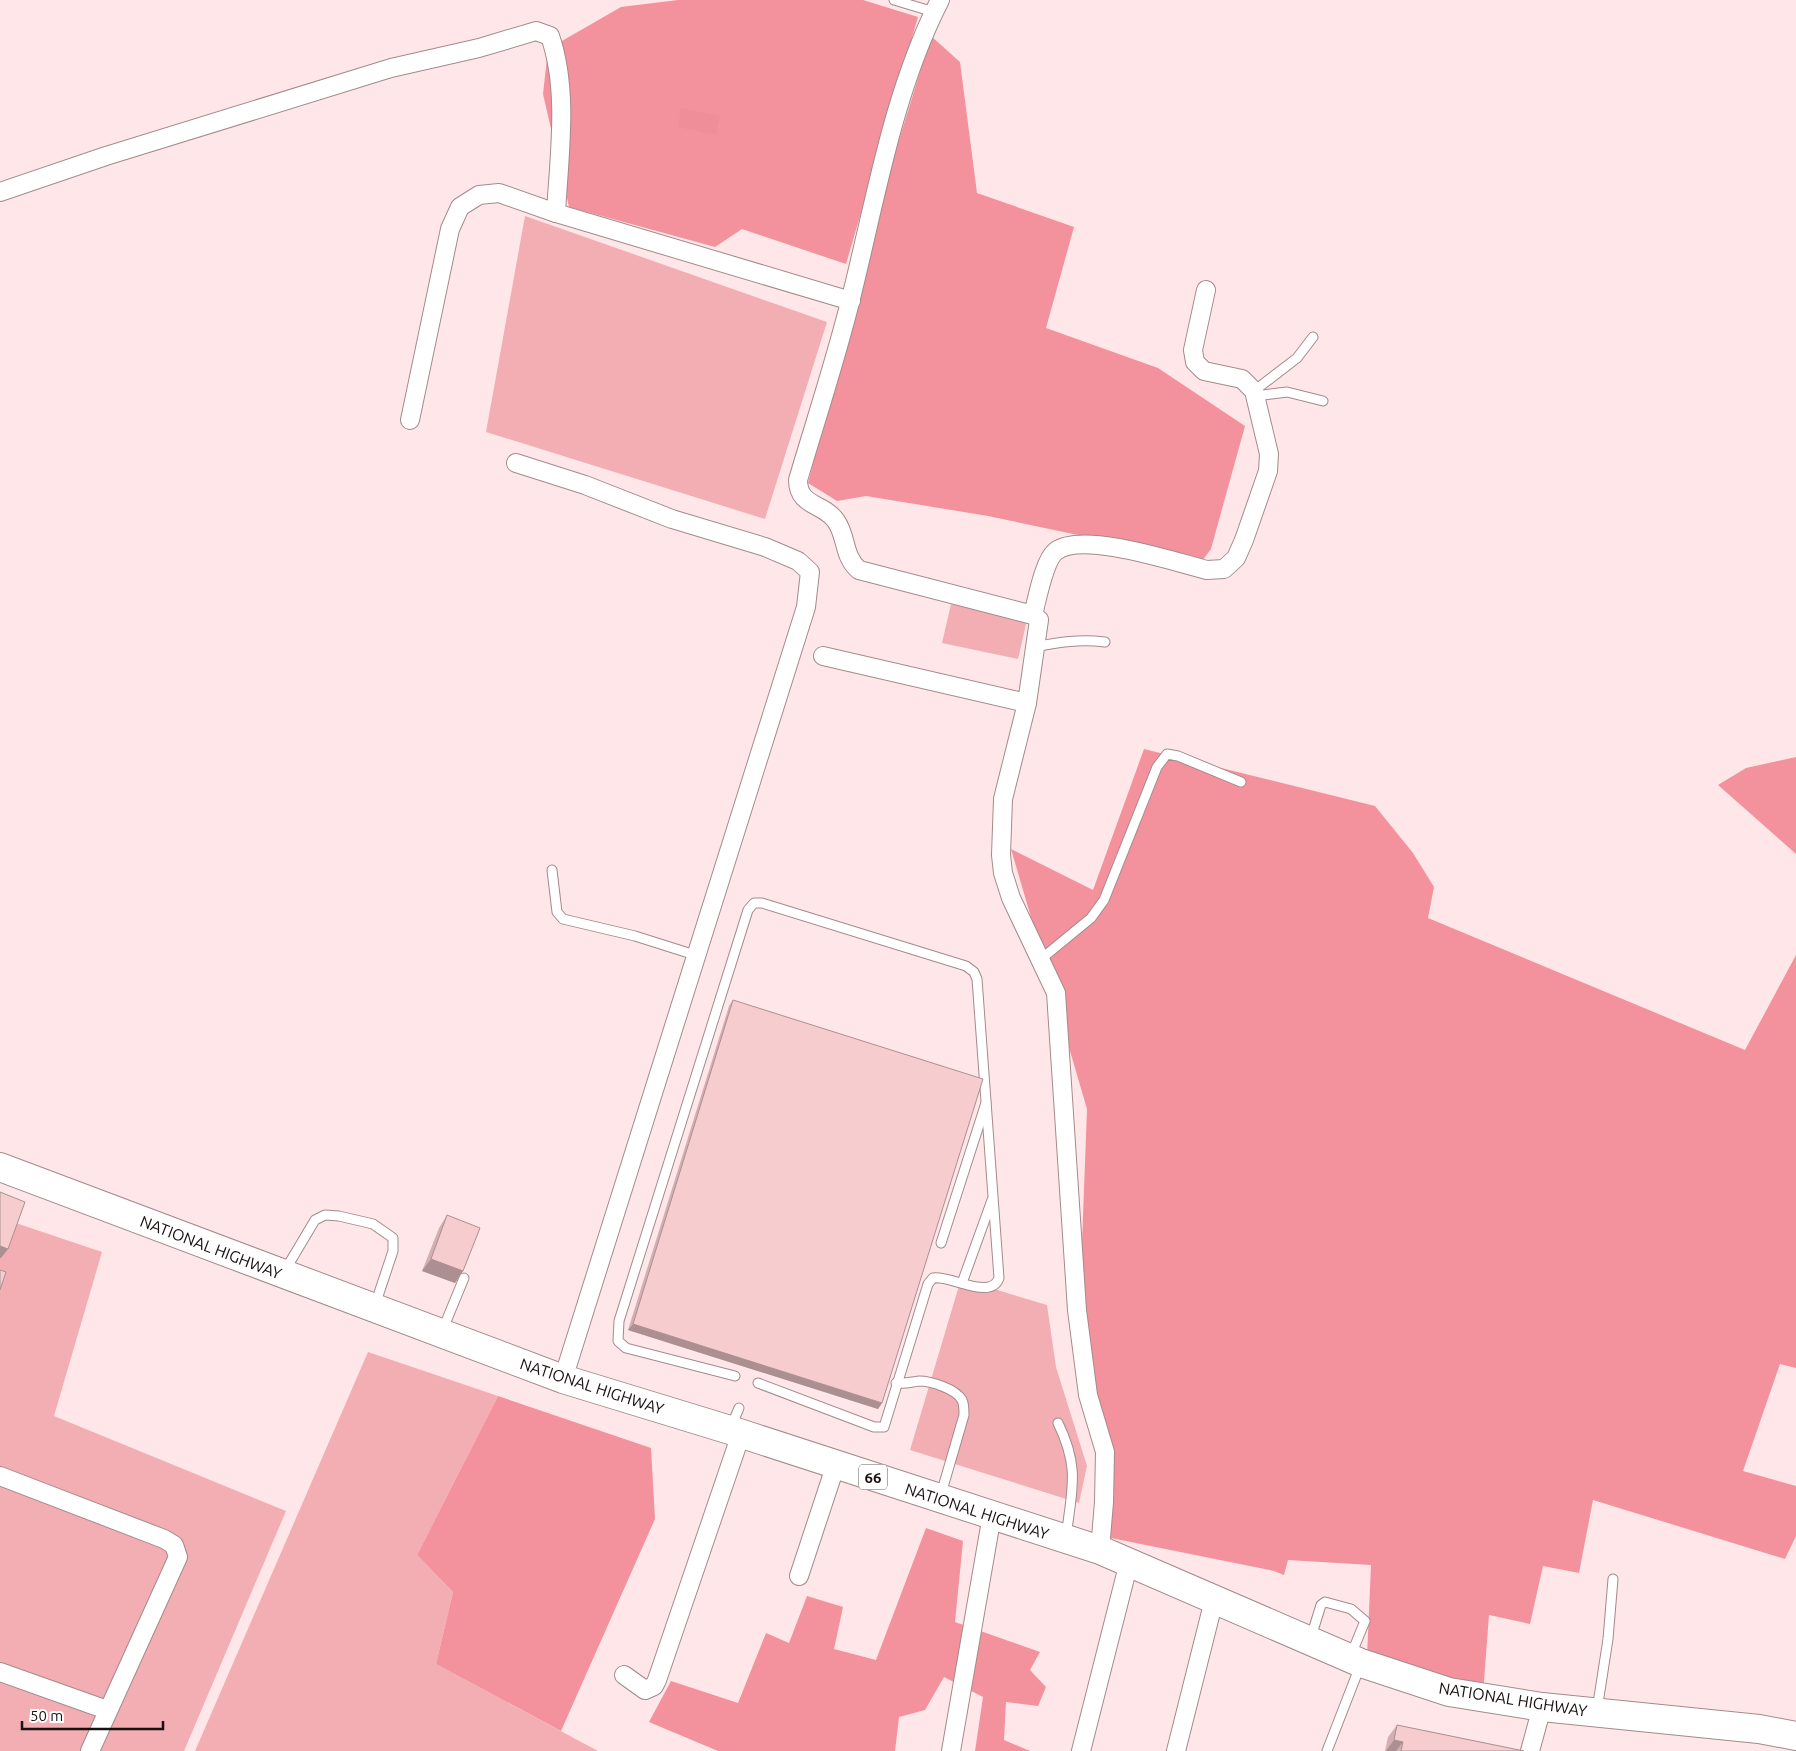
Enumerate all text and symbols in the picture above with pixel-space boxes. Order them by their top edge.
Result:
street label: NATIONAL HIGHWAY [138,1212,285,1283]
street label: NATIONAL HIGHWAY [518,1354,667,1418]
road number: 66 [859,1464,887,1490]
street label: NATIONAL HIGHWAY [903,1479,1052,1543]
street label: NATIONAL HIGHWAY [1437,1678,1589,1720]
scale bar [22,1698,164,1730]
text: 50 m [30,1707,63,1724]

